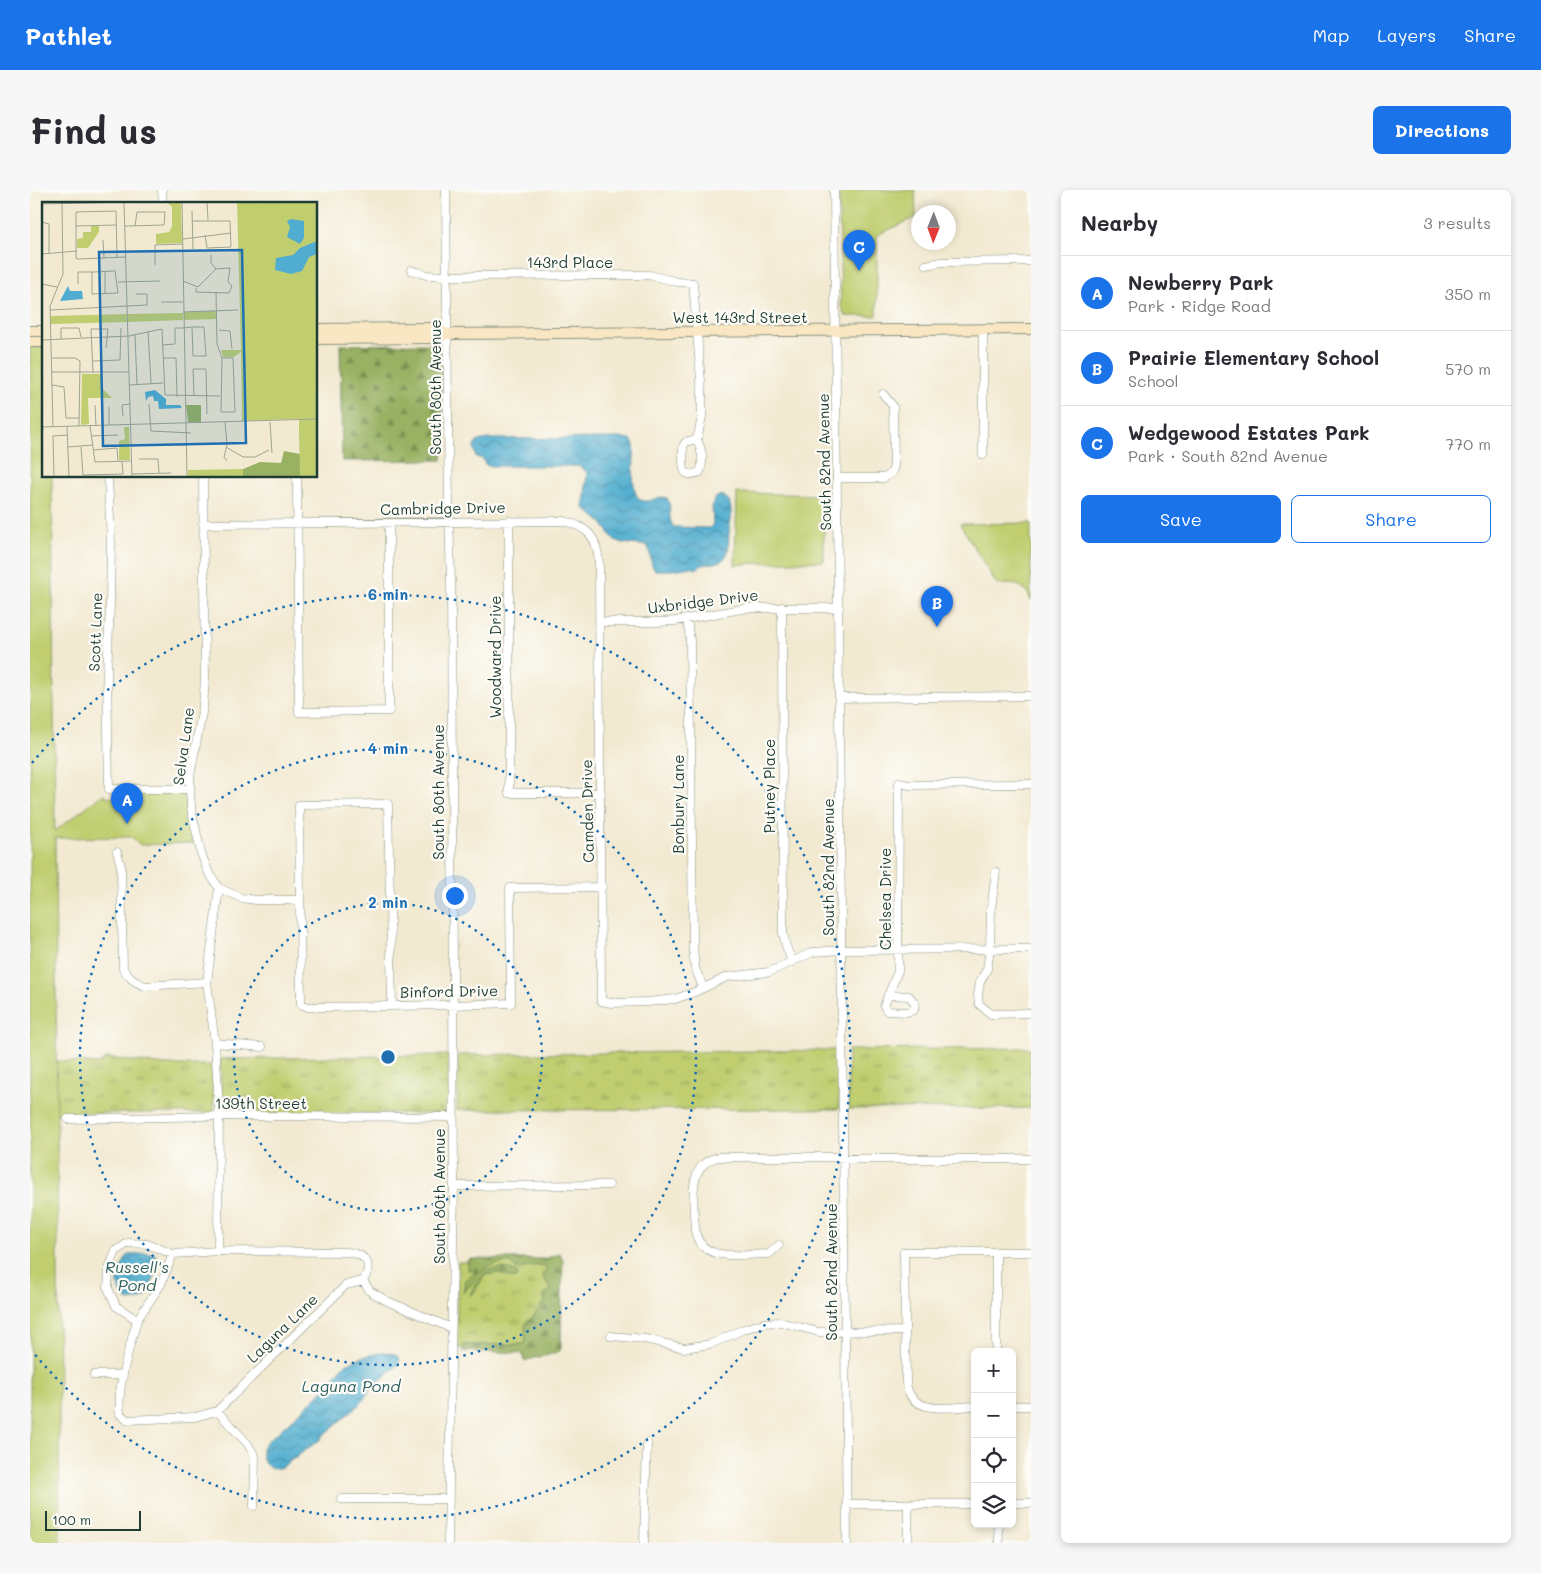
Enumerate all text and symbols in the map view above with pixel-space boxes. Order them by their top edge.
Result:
text: Pathlet [25,20,112,51]
text: Map [1313,23,1349,47]
text: Layers [1377,23,1436,47]
text: Share [1464,23,1516,47]
button: Directions [1373,106,1511,154]
text: Find us [30,107,157,153]
inset map [42,202,318,478]
north arrow [911,205,956,250]
text: Nearby [1081,209,1158,236]
text: 3 results [1423,212,1491,233]
pin: C [843,230,875,271]
street label: 143rd Place [527,252,613,272]
text: Newberry Park [1128,270,1274,295]
text: A [1091,283,1103,304]
text: 350 m [1445,283,1491,304]
text: Park · Ridge Road [1128,295,1271,316]
street label: West 143rd Street [672,307,808,327]
street label: South 80th Avenue [425,319,445,455]
text: Prairie Elementary School [1128,345,1379,370]
text: B [1092,358,1102,379]
text: 570 m [1445,358,1491,379]
text: School [1128,370,1178,391]
street label: South 82nd Avenue [813,393,835,531]
text: Wedgewood Estates Park [1128,420,1370,445]
text: C [1091,433,1103,454]
text: 770 m [1445,433,1491,454]
text: Park · South 82nd Avenue [1128,445,1328,466]
button: Save [1081,495,1281,543]
button: Share [1291,495,1491,543]
street label: Cambridge Drive [380,497,506,519]
text: 6 min [368,584,408,604]
street label: Uxbridge Drive [647,584,759,618]
pin: B [921,586,953,627]
street label: Scott Lane [84,592,106,672]
street label: Woodward Drive [485,596,505,718]
street label: Selva Lane [168,706,198,786]
street label: South 80th Avenue [428,724,448,860]
text: 4 min [368,738,408,758]
street label: Putney Place [759,739,779,833]
street label: Bonbury Lane [668,754,688,854]
street label: Camden Drive [576,759,598,863]
pin: A [111,783,143,824]
street label: South 82nd Avenue [818,798,838,936]
street label: Chelsea Drive [875,848,895,950]
your location [442,883,468,909]
text: 2 min [368,892,408,912]
street label: Binford Drive [400,980,498,1002]
centre of rings [379,1048,397,1066]
street label: 139th Street [215,1093,307,1113]
street label: South 80th Avenue [429,1128,449,1264]
street label: South 82nd Avenue [821,1203,841,1341]
water label: Russell's Pond [105,1256,169,1295]
street label: Laguna Lane [242,1289,322,1367]
map controls [971,1348,1016,1528]
button: + [971,1348,1016,1393]
water label: Laguna Pond [302,1375,401,1396]
button: − [971,1393,1016,1438]
button: locate [971,1438,1016,1483]
button: layers [971,1483,1016,1528]
scale bar [45,1508,141,1531]
text: 100 m [52,1510,91,1529]

